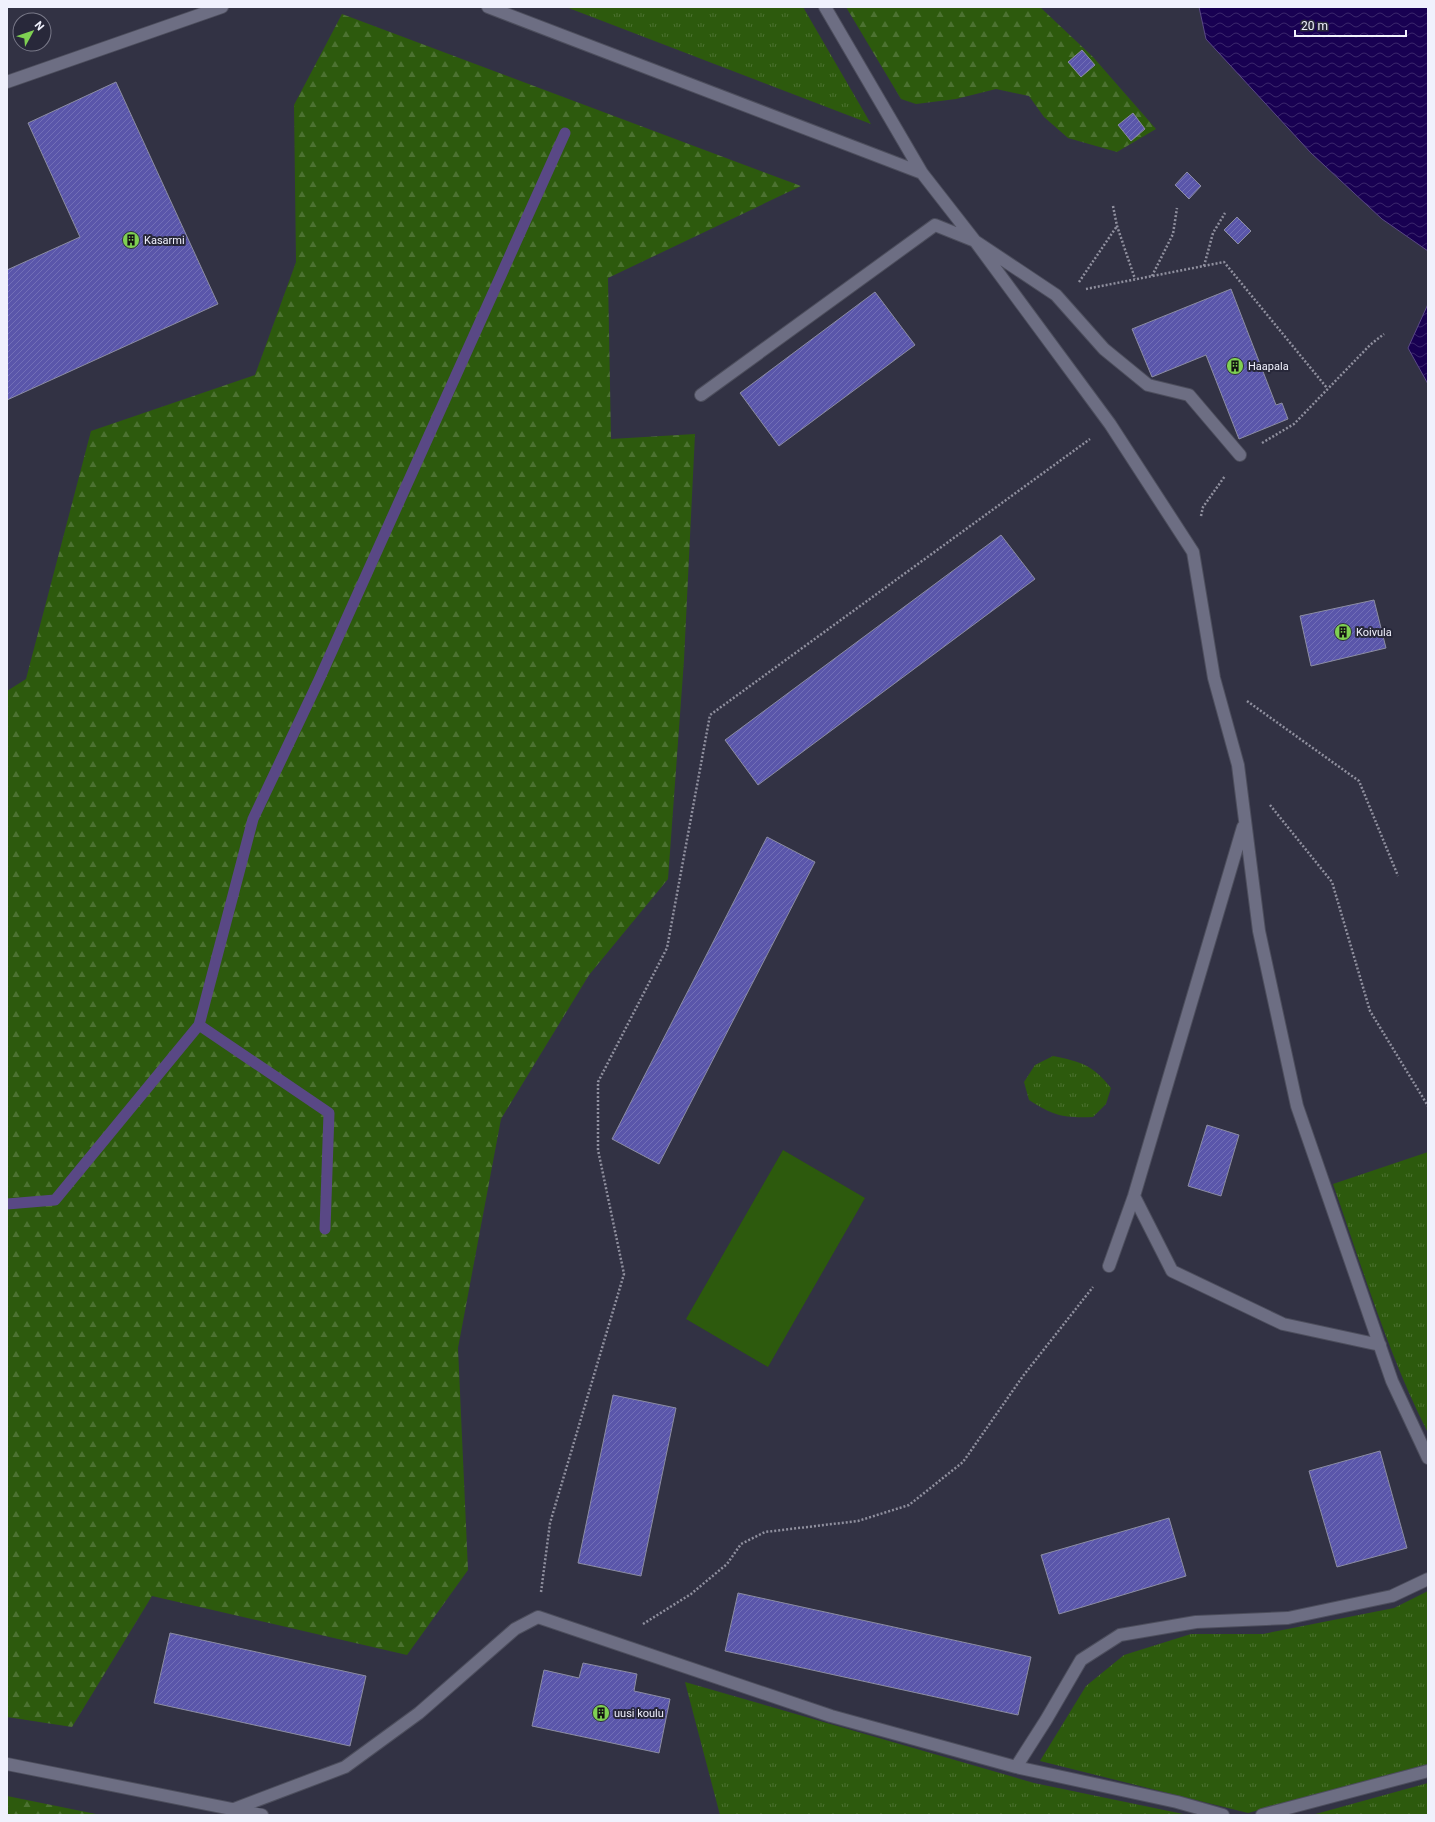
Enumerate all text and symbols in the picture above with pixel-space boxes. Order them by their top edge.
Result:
north arrow [12,12,52,52]
scale bar [1295,12,1406,38]
text: N [32,19,47,33]
text: 20 m [1301,19,1328,33]
building icon: Kasarmi [121,230,141,250]
place label: Kasarmi [144,234,185,247]
building icon: Haapala [1225,356,1245,376]
place label: Haapala [1248,360,1289,373]
building icon: Koivula [1333,622,1353,642]
place label: Koivula [1356,626,1392,639]
building icon: uusi koulu [591,1703,611,1723]
place label: uusi koulu [614,1707,664,1720]

